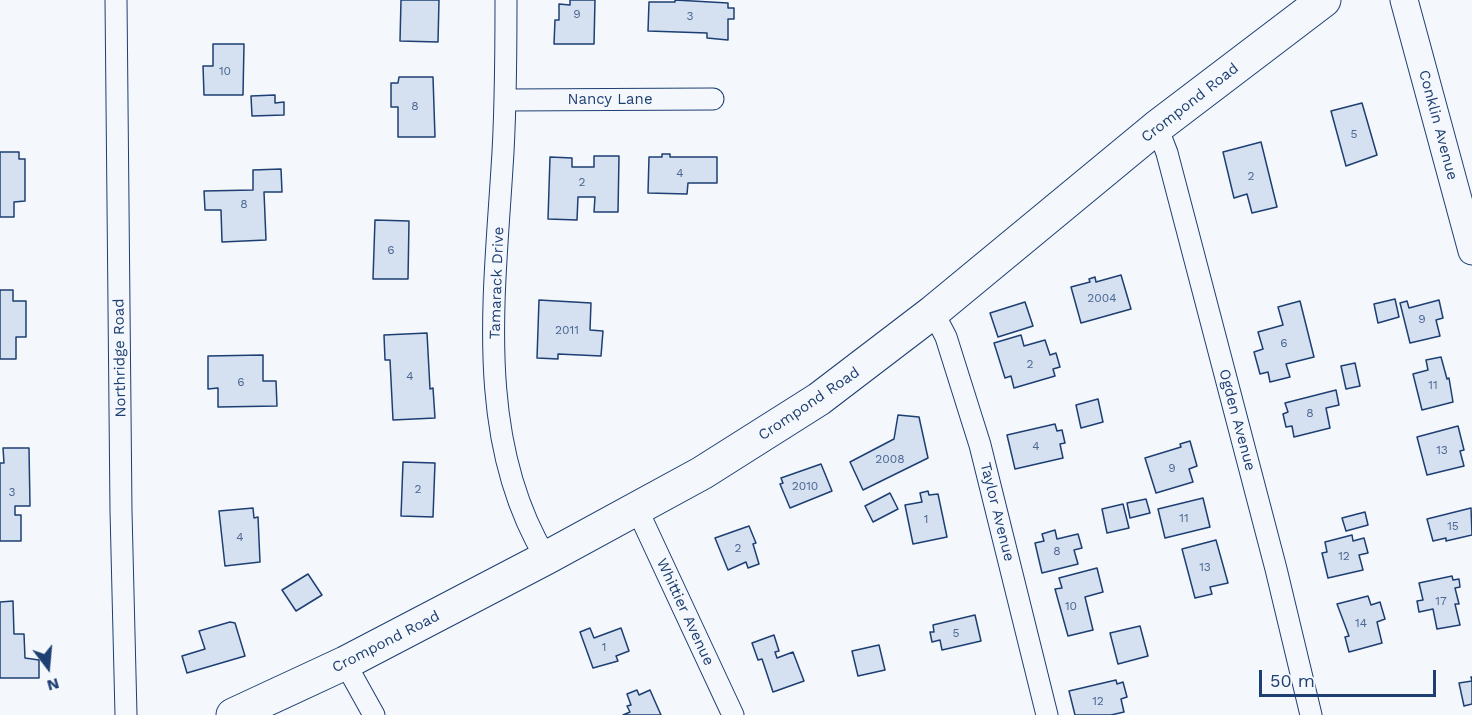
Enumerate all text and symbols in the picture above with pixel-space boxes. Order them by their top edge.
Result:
house number: 9 [573,7,581,21]
house number: 3 [687,9,693,23]
street label: Crompond Road [1138,59,1242,147]
house number: 10 [219,64,231,78]
street label: Conklin Avenue [1415,68,1461,182]
street label: Nancy Lane [567,91,653,109]
house number: 8 [411,99,419,113]
house number: 5 [1351,127,1357,141]
house number: 4 [676,166,684,180]
house number: 2 [1248,169,1254,183]
house number: 2 [579,175,585,189]
house number: 8 [240,197,248,211]
street label: Tamarack Drive [486,226,508,340]
house number: 6 [387,243,395,257]
house number: 2004 [1087,291,1117,305]
street label: Northridge Road [110,298,130,418]
house number: 9 [1418,312,1426,326]
house number: 2011 [555,323,579,337]
house number: 6 [1280,336,1288,350]
house number: 2 [1027,357,1033,371]
street label: Crompond Road [755,363,863,445]
street label: Ogden Avenue [1215,367,1259,473]
house number: 4 [406,369,414,383]
house number: 6 [237,375,245,389]
house number: 11 [1428,378,1438,392]
house number: 8 [1306,406,1314,420]
house number: 4 [1032,439,1040,453]
house number: 13 [1436,443,1448,457]
house number: 2008 [875,452,905,466]
street label: Taylor Avenue [976,461,1018,563]
house number: 9 [1168,461,1176,475]
house number: 2010 [792,479,818,493]
house number: 2 [415,482,421,496]
house number: 3 [9,485,15,499]
house number: 11 [1179,511,1189,525]
house number: 1 [924,512,928,526]
house number: 15 [1447,519,1459,533]
house number: 4 [236,530,244,544]
house number: 2 [735,541,741,555]
house number: 8 [1053,544,1061,558]
house number: 12 [1338,549,1350,563]
street label: Whittier Avenue [652,556,718,668]
house number: 13 [1199,560,1211,574]
house number: 17 [1435,594,1447,608]
house number: 10 [1065,599,1077,613]
street label: Crompond Road [329,607,443,677]
house number: 14 [1355,616,1367,630]
house number: 5 [953,626,959,640]
north arrow [18,637,78,697]
house number: 1 [602,640,606,654]
scale bar [1262,658,1439,696]
text: 50 m [1270,670,1315,691]
text: N [45,674,61,696]
house number: 12 [1092,694,1104,708]

